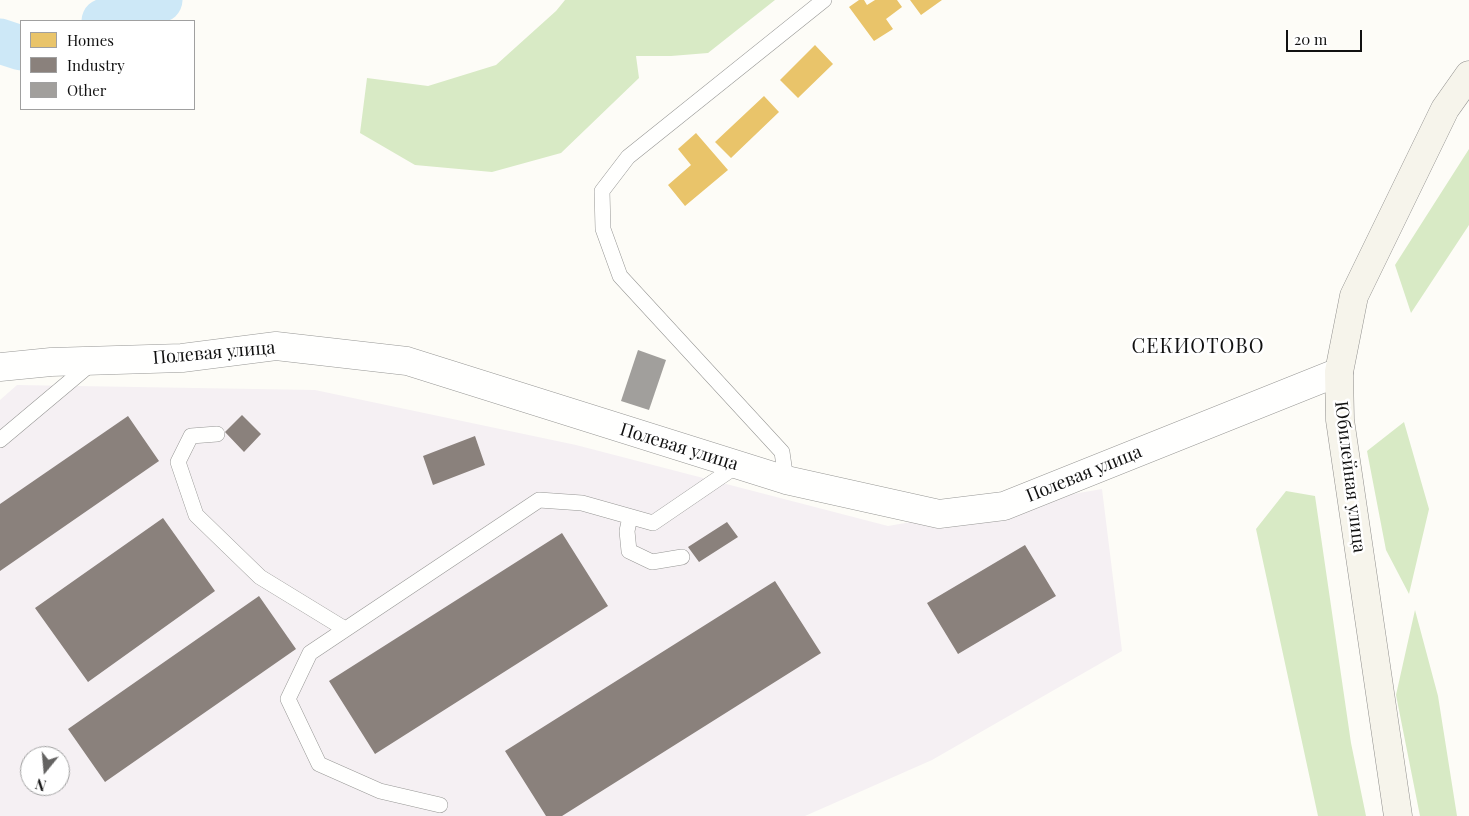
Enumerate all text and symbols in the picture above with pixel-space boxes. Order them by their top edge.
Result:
legend [20,20,195,110]
scale bar [1289,20,1365,52]
text: 20 m [1294,29,1327,49]
text: Homes [67,30,114,50]
text: Industry [67,55,125,75]
text: Other [67,80,107,100]
district label: СЕКИОТОВО [1130,335,1266,359]
street label: Полевая улица [152,337,276,369]
street label: Юбилейная улица [1330,400,1370,554]
street label: Полевая улица [617,419,741,475]
street label: Полевая улица [1023,441,1145,507]
north arrow [20,746,70,796]
text: N [33,774,48,795]

